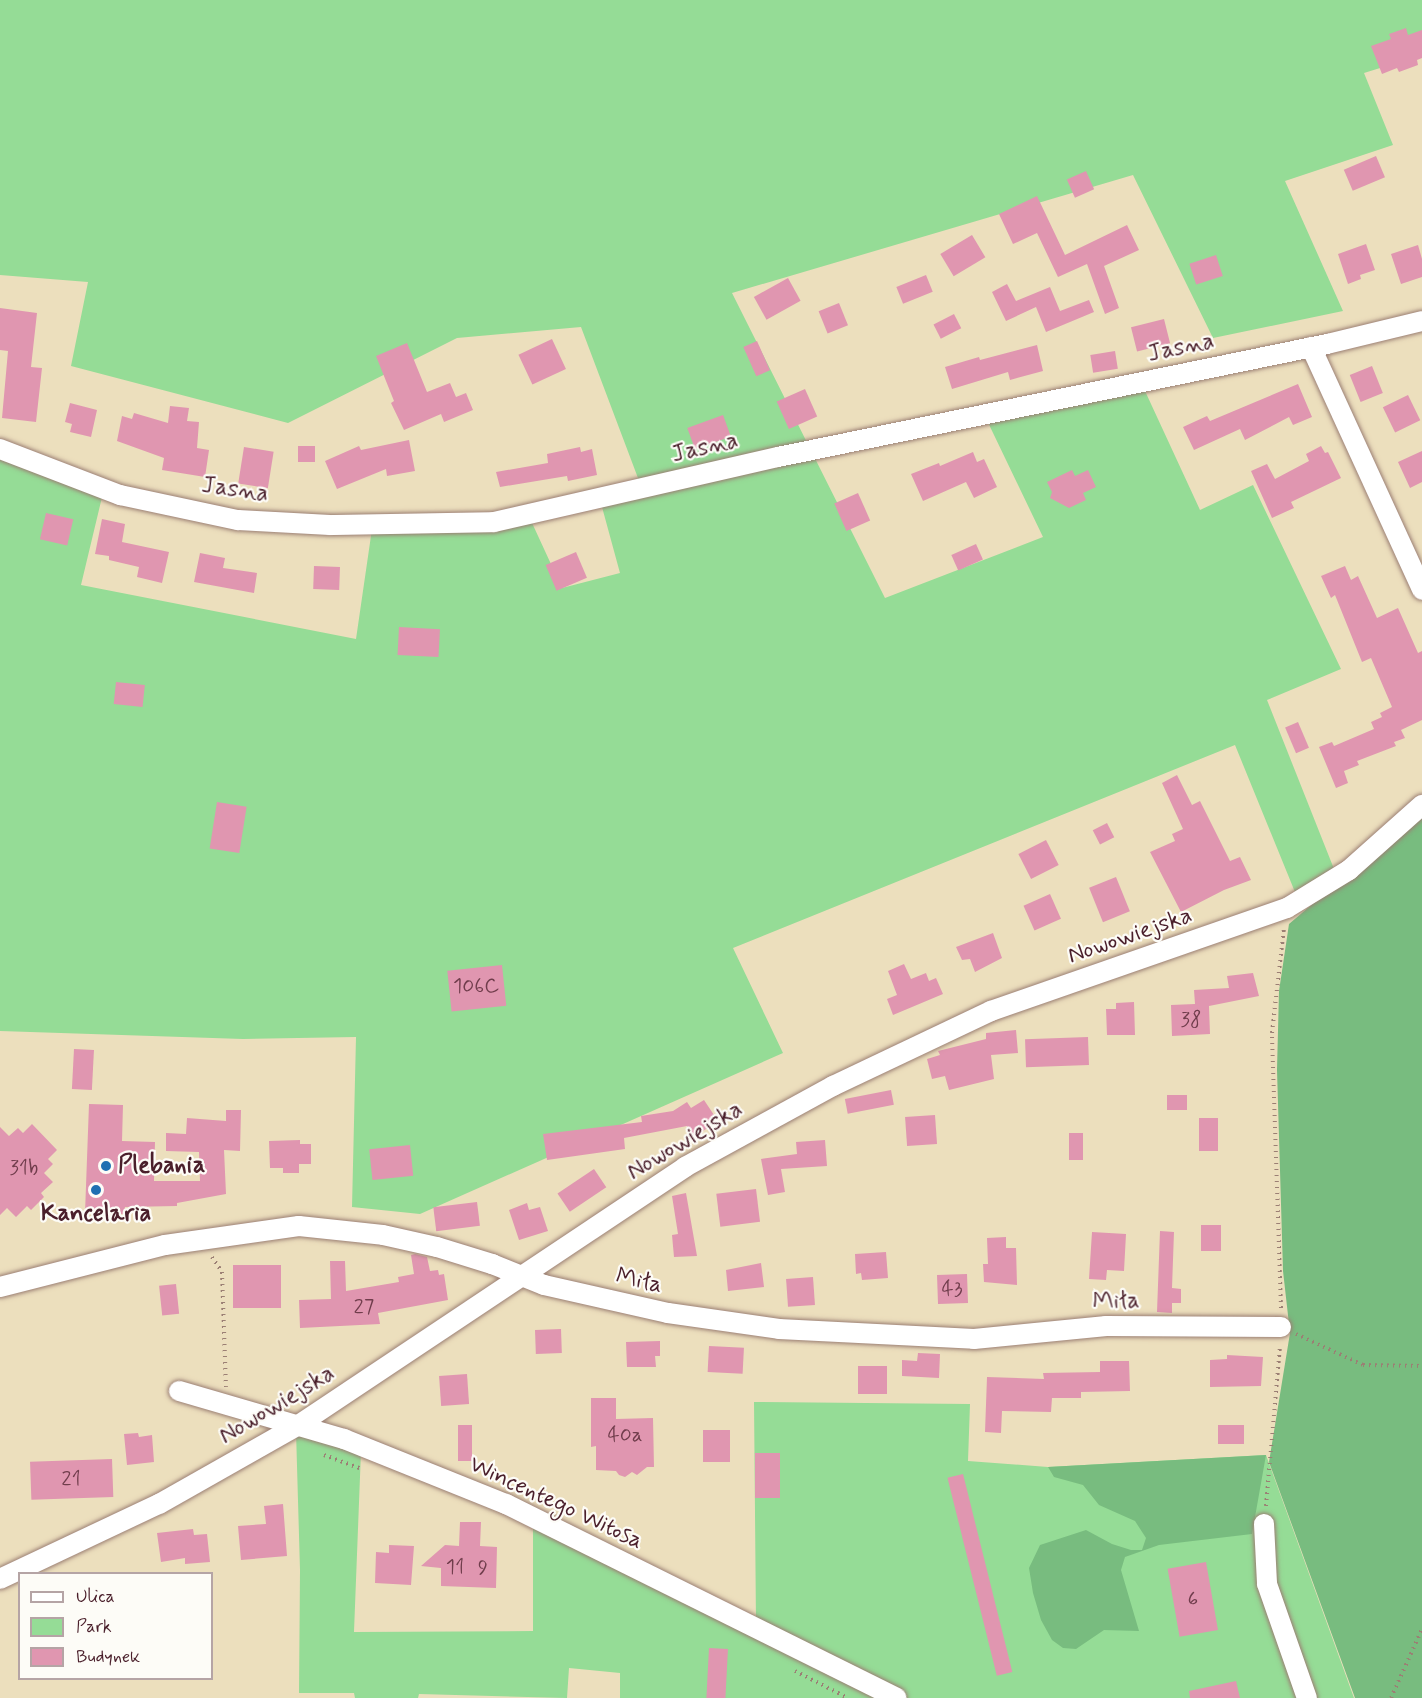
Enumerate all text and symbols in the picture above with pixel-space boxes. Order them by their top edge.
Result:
street label: Jasna [1145,327,1217,369]
street label: Jasna [669,426,741,470]
street label: Jasna [200,471,270,509]
street label: Nowowiejska [1064,901,1196,971]
house number: 106C [453,973,499,999]
house number: 38 [1181,1007,1201,1033]
street label: Nowowiejska [622,1095,748,1187]
place label: Plebania [118,1152,205,1180]
house number: 31b [10,1155,38,1181]
marker: Plebania [99,1159,113,1173]
marker: Kancelaria [89,1183,103,1197]
place label: Kancelaria [41,1200,151,1228]
street label: Miła [613,1262,665,1300]
house number: 43 [941,1276,963,1302]
street label: Miła [1092,1287,1140,1317]
house number: 27 [354,1294,374,1320]
street label: Nowowiejska [214,1359,340,1451]
house number: 40a [607,1422,643,1448]
street label: Wincentego Witosa [464,1450,648,1556]
house number: 21 [61,1466,81,1492]
house number: 11 [446,1554,464,1580]
house number: 9 [478,1555,488,1581]
legend [18,1572,213,1680]
text: Ulica [76,1585,115,1609]
house number: 6 [1188,1586,1198,1612]
text: Park [76,1615,112,1639]
text: Budynek [76,1645,140,1669]

